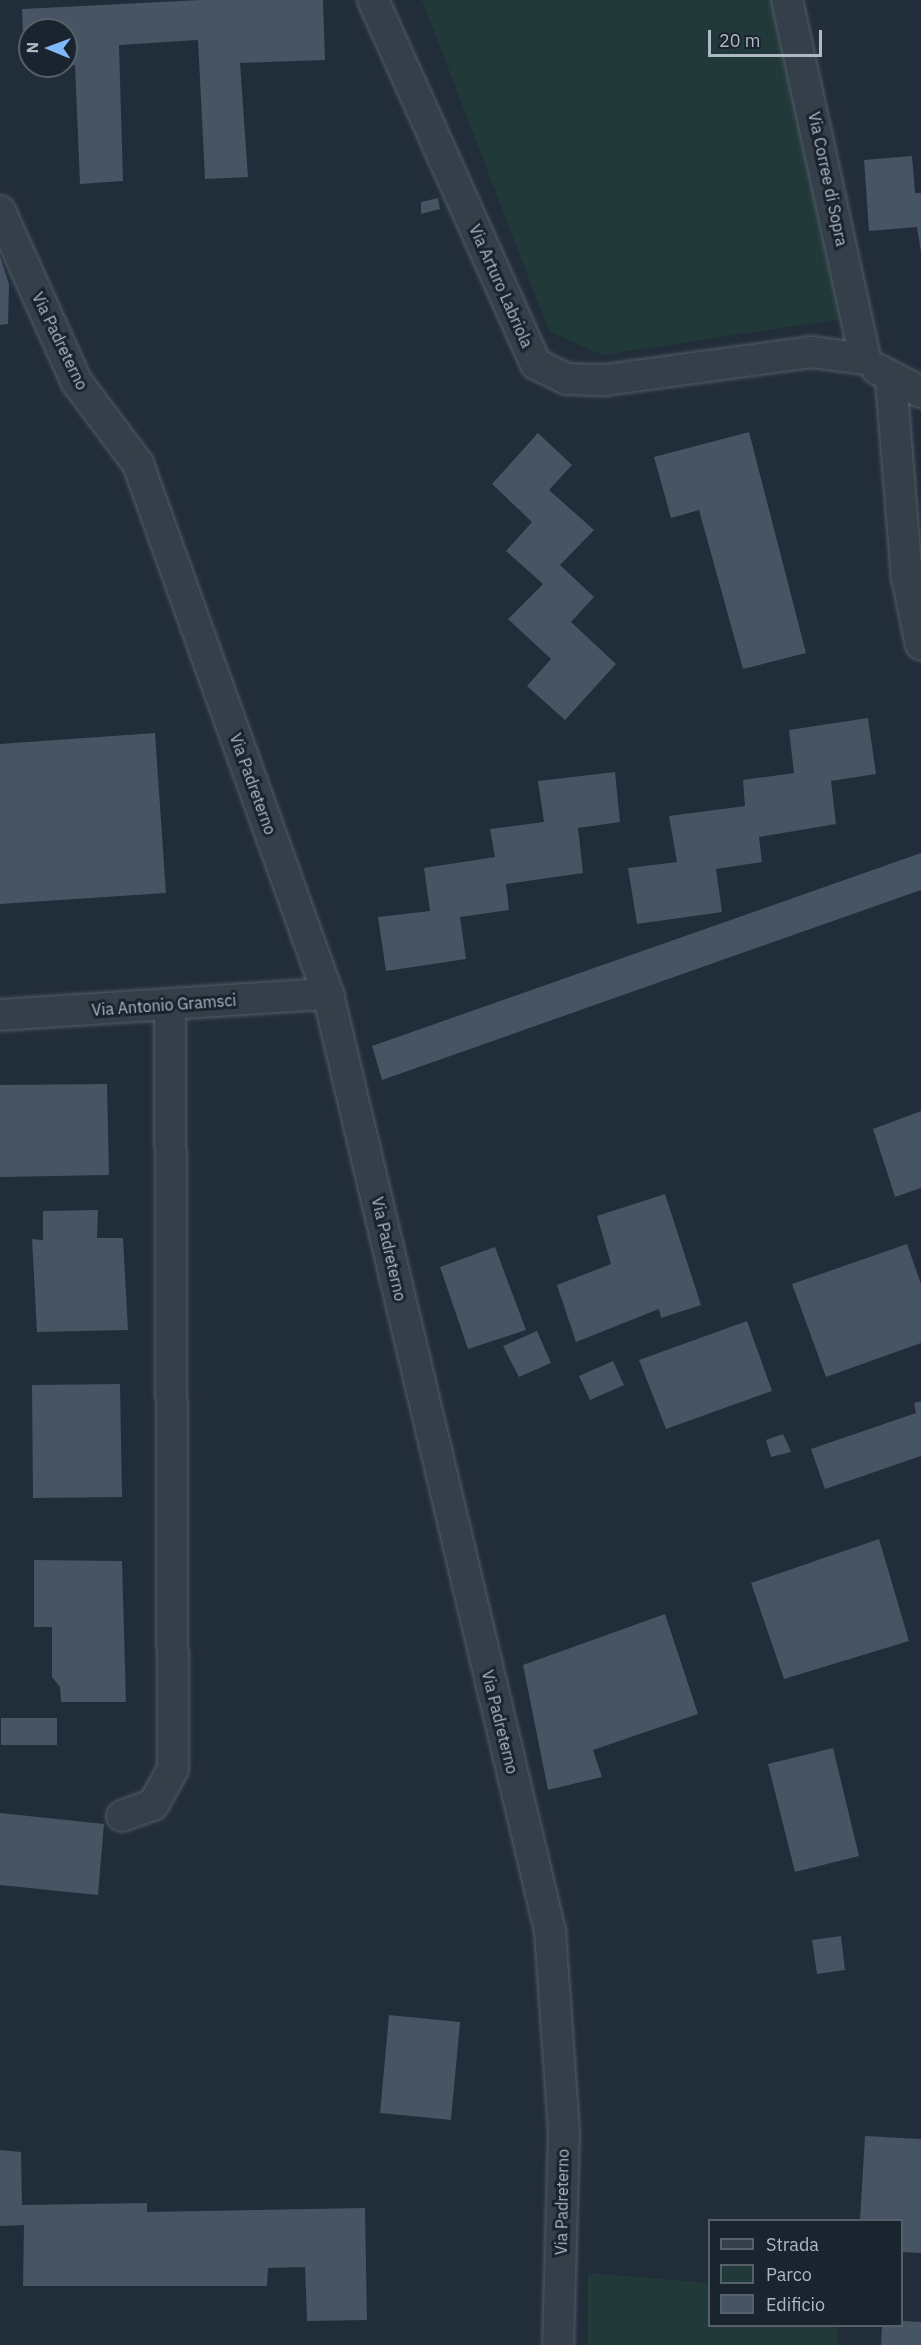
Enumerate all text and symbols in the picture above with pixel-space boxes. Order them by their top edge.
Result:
north arrow [18,18,78,78]
scale bar [711,18,825,56]
text: 20 m [719,29,761,52]
text: N [22,42,42,54]
street label: Via Corree di Sopra [804,110,852,248]
street label: Via Arturo Labriola [465,221,537,351]
street label: Via Padreterno [28,289,92,393]
street label: Via Padreterno [226,731,280,837]
street label: Via Antonio Gramsci [91,990,237,1020]
street label: Via Padreterno [368,1195,410,1303]
street label: Via Padreterno [478,1668,522,1776]
street label: Via Padreterno [551,2149,573,2255]
legend [708,2219,903,2327]
text: Strada [766,2233,819,2256]
text: Parco [766,2263,812,2286]
text: Edificio [766,2293,825,2316]

